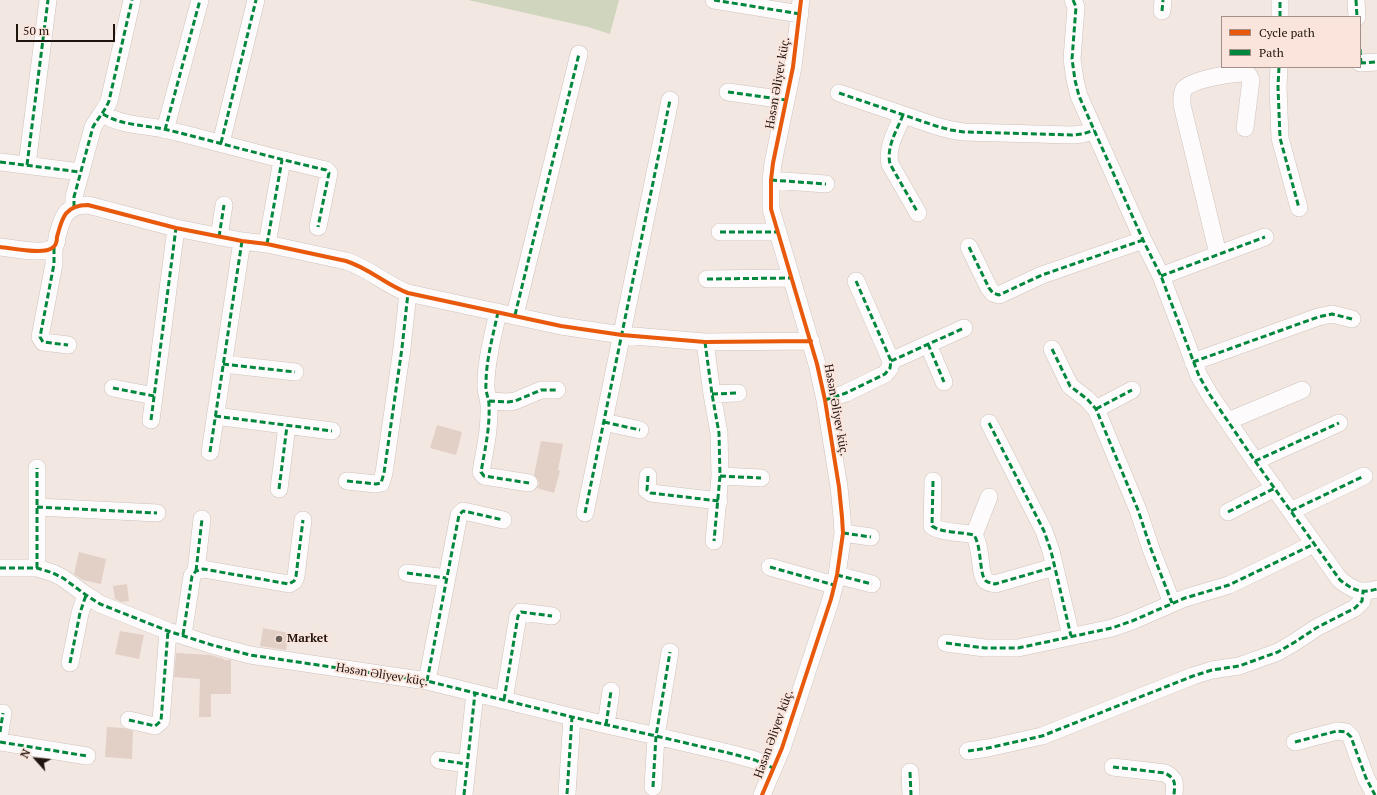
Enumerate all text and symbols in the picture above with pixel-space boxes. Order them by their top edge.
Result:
scale bar [18,16,117,42]
legend [1221,16,1361,68]
text: 50 m [23,23,49,38]
text: Cycle path [1259,25,1315,40]
street label: Həsən Əliyev küç. [763,36,793,130]
text: Path [1259,45,1284,60]
street label: Həsən Əliyev küç. [821,363,851,457]
place label: Market [287,632,328,646]
marker: Market [274,634,284,644]
street label: Həsən Əliyev küç. [335,661,429,689]
street label: Həsən Əliyev küç. [751,688,797,780]
north arrow [16,739,56,779]
text: N [17,747,33,760]

